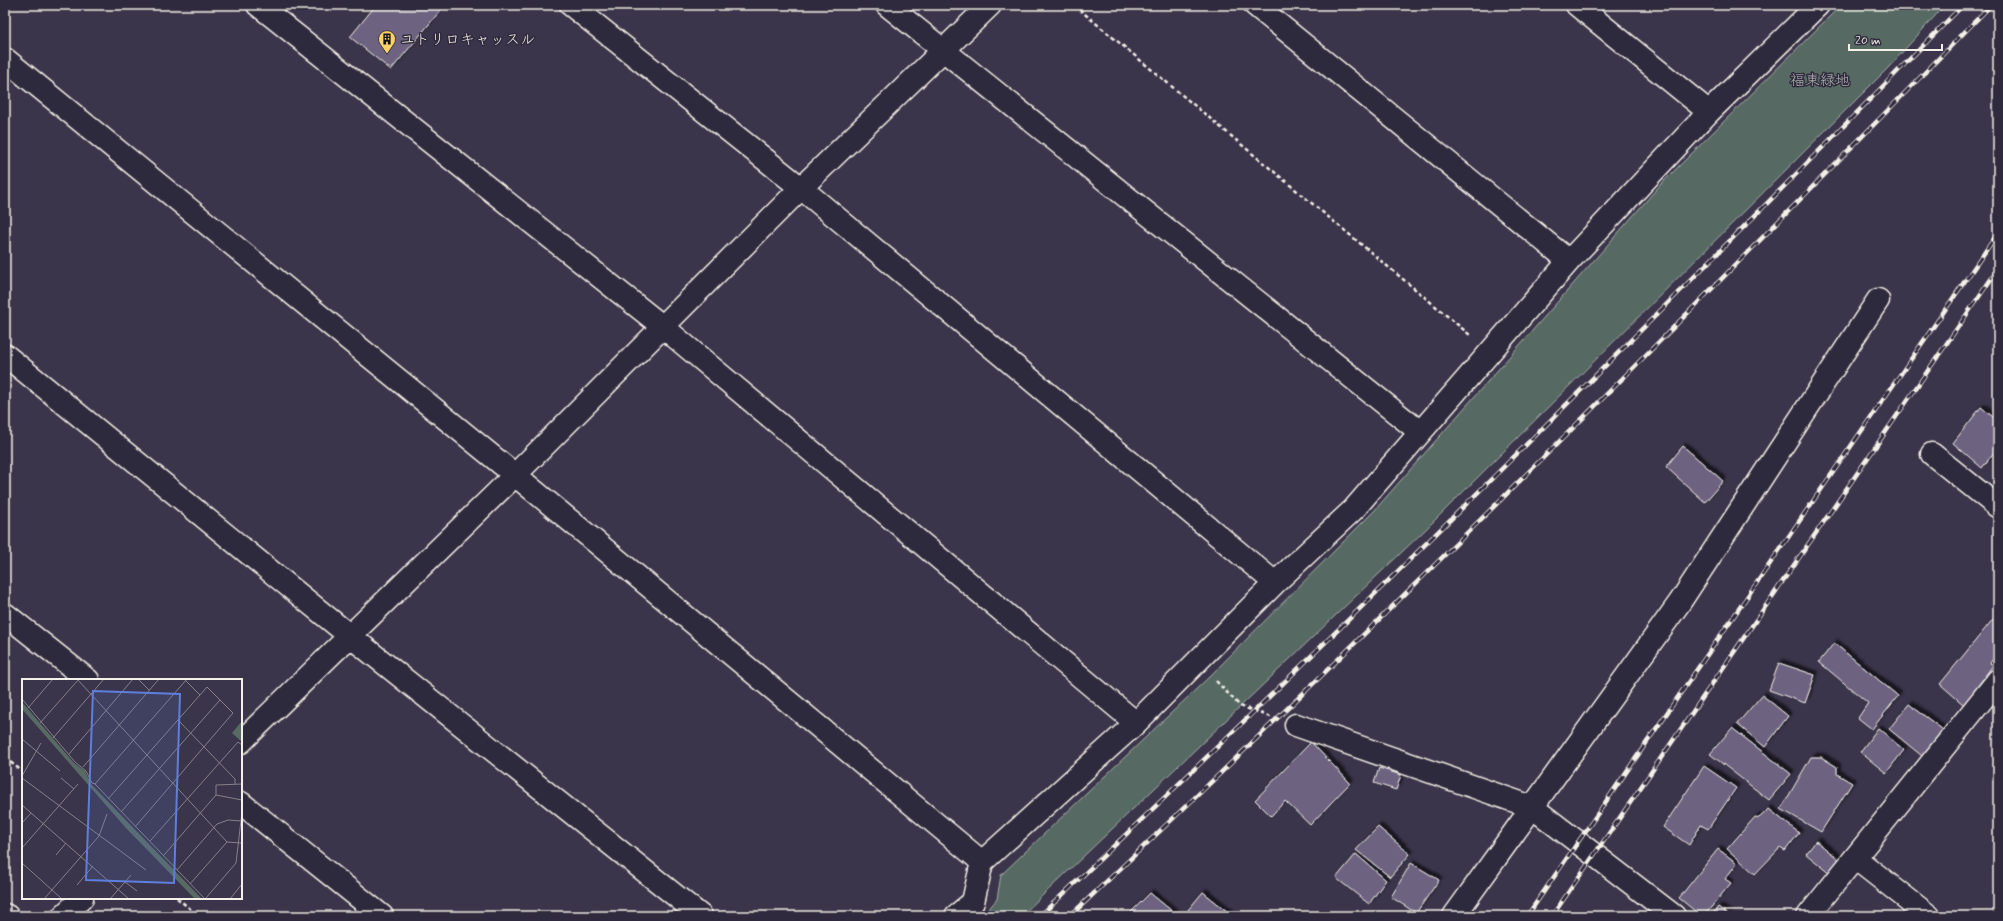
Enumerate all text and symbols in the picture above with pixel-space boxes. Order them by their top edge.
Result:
scale bar [1849,26,1942,52]
building icon: ユトリロキャッスル [377,29,397,54]
place label: ユトリロキャッスル [400,30,535,50]
text: 20 m [1855,33,1881,49]
park label: 福東緑地 [1790,71,1850,91]
inset map [22,679,242,899]

